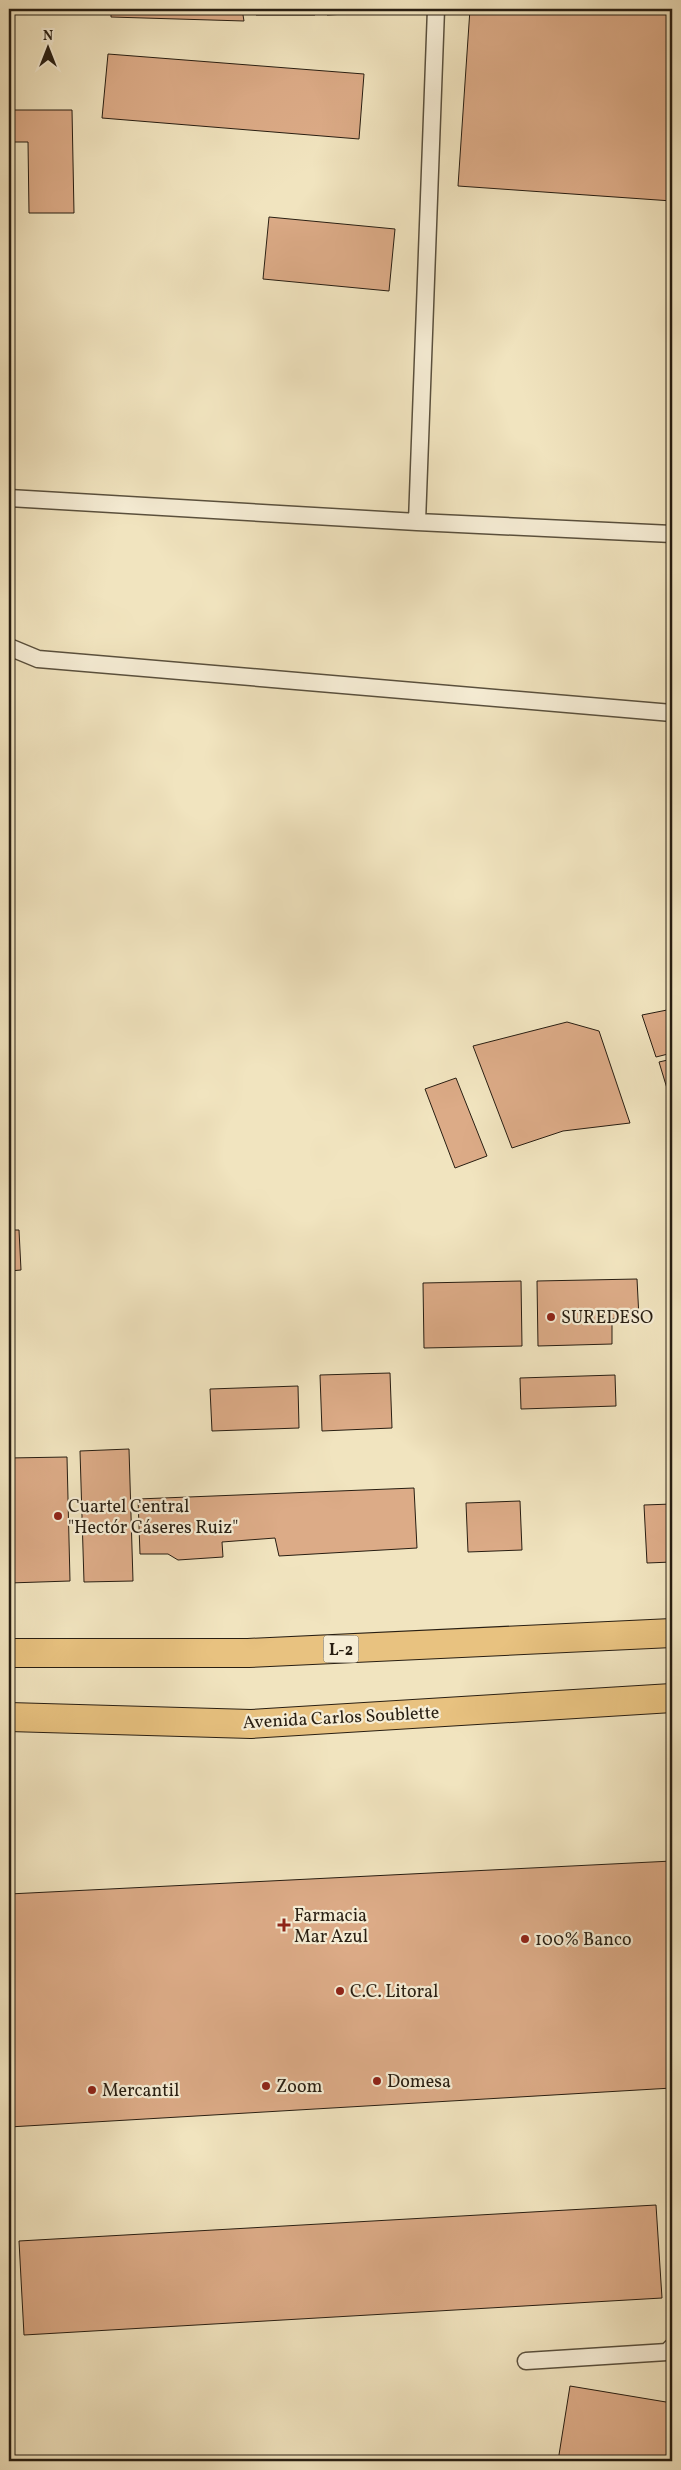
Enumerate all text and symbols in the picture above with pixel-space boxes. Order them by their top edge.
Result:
north arrow [22,22,72,72]
text: N [43,27,53,46]
place label: SUREDESO [561,1306,653,1331]
marker: SUREDESO [545,1311,557,1323]
place label: Cuartel Central "Hectór Cáseres Ruiz" [68,1495,238,1541]
marker: Cuartel Central "Hectór Cáseres Ruiz" [52,1510,64,1522]
road number: L-2 [324,1636,358,1662]
street label: Avenida Carlos Soublette [242,1701,440,1736]
place label: Farmacia Mar Azul [294,1904,368,1950]
marker: Farmacia Mar Azul [278,1919,290,1931]
place label: 100% Banco [535,1928,632,1953]
marker: 100% Banco [519,1933,531,1945]
place label: C.C. Litoral [350,1980,438,2005]
marker: C.C. Litoral [334,1985,346,1997]
place label: Domesa [387,2070,451,2095]
place label: Zoom [276,2075,323,2100]
marker: Domesa [371,2075,383,2087]
place label: Mercantil [102,2079,179,2104]
marker: Zoom [260,2080,272,2092]
marker: Mercantil [86,2084,98,2096]

